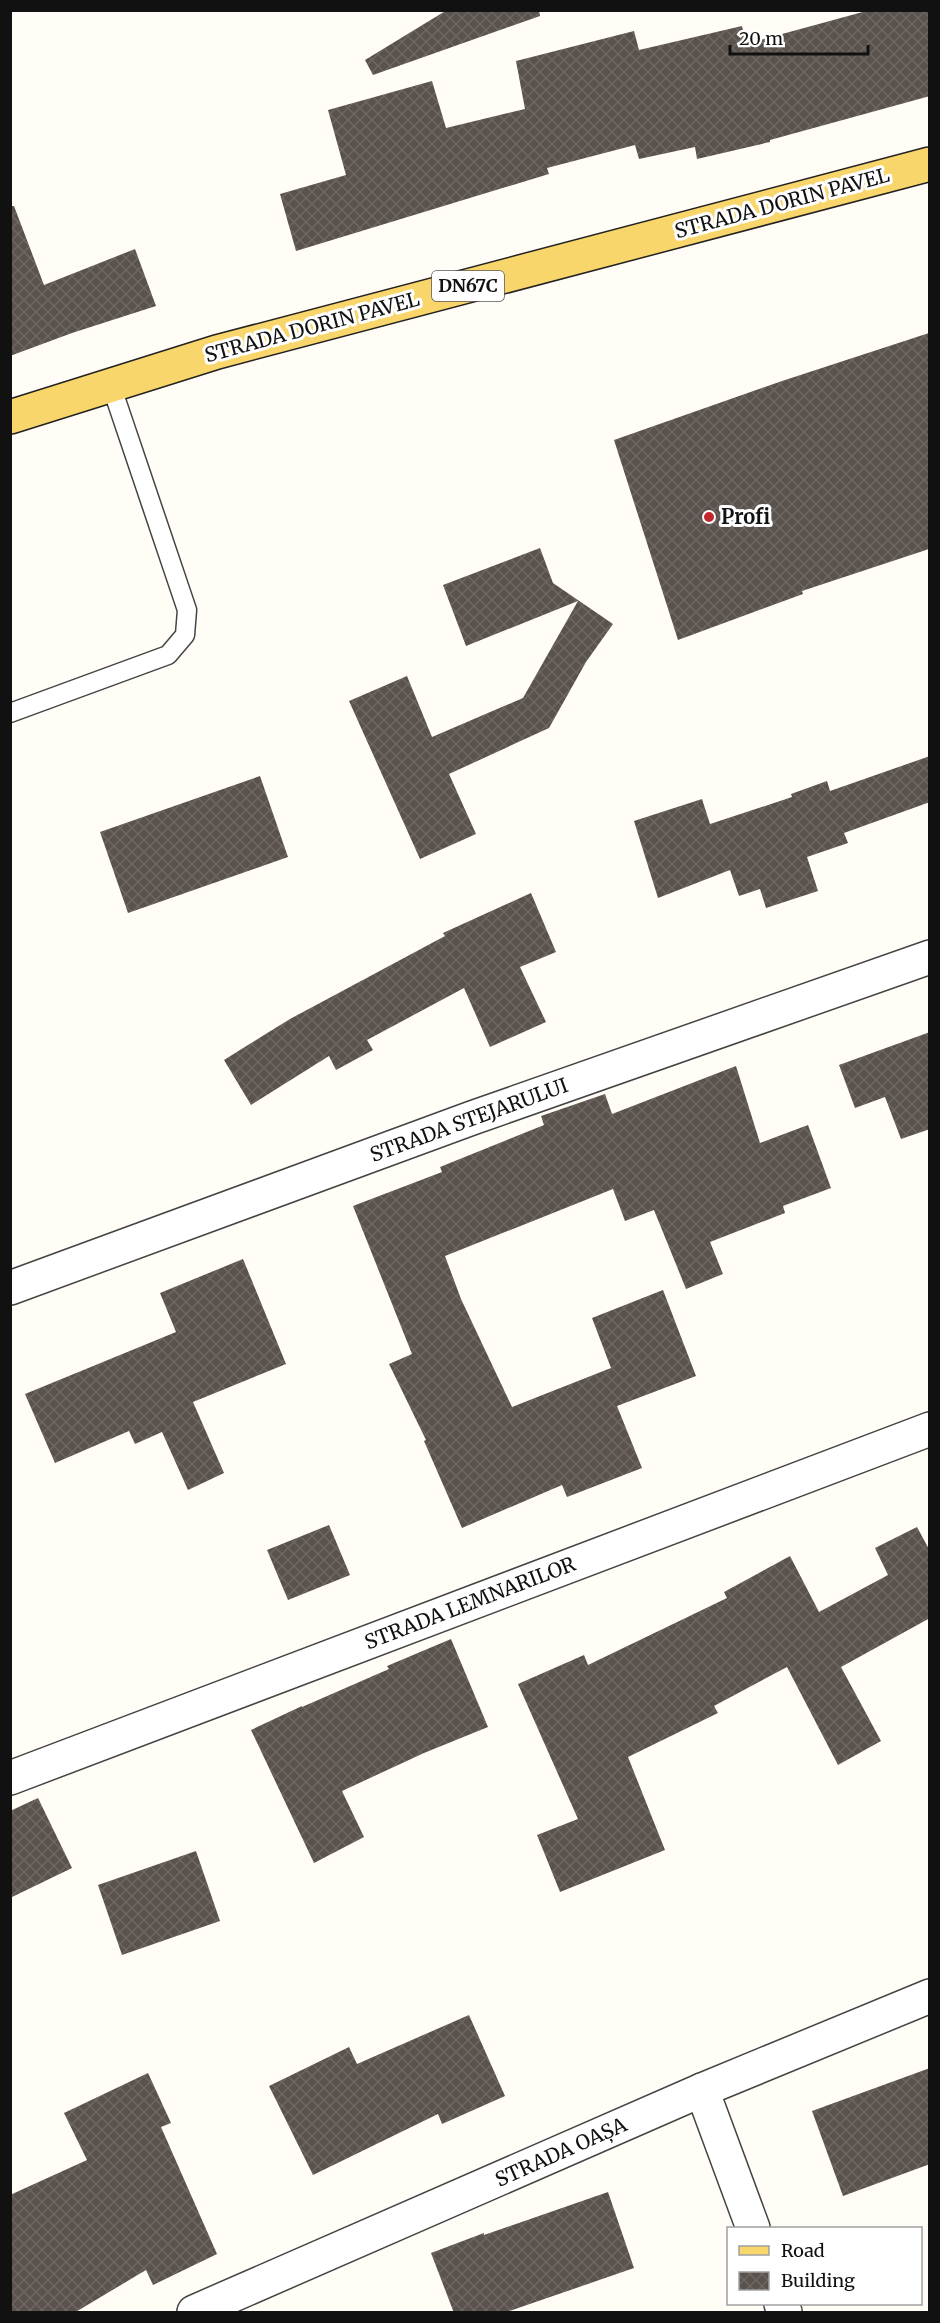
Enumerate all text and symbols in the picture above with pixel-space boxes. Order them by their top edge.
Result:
scale bar [730,18,868,56]
text: 20 m [739,27,783,50]
street label: STRADA DORIN PAVEL [672,162,893,243]
road number: DN67C [432,271,504,301]
street label: STRADA DORIN PAVEL [202,286,423,367]
place label: Profi [721,504,770,529]
marker: Profi [702,510,716,524]
street label: STRADA STEJARULUI [366,1072,571,1167]
street label: STRADA LEMNARILOR [361,1551,579,1654]
street label: STRADA OAȘA [491,2111,632,2193]
legend [727,2227,922,2305]
text: Road [781,2239,825,2262]
text: Building [781,2269,855,2292]

